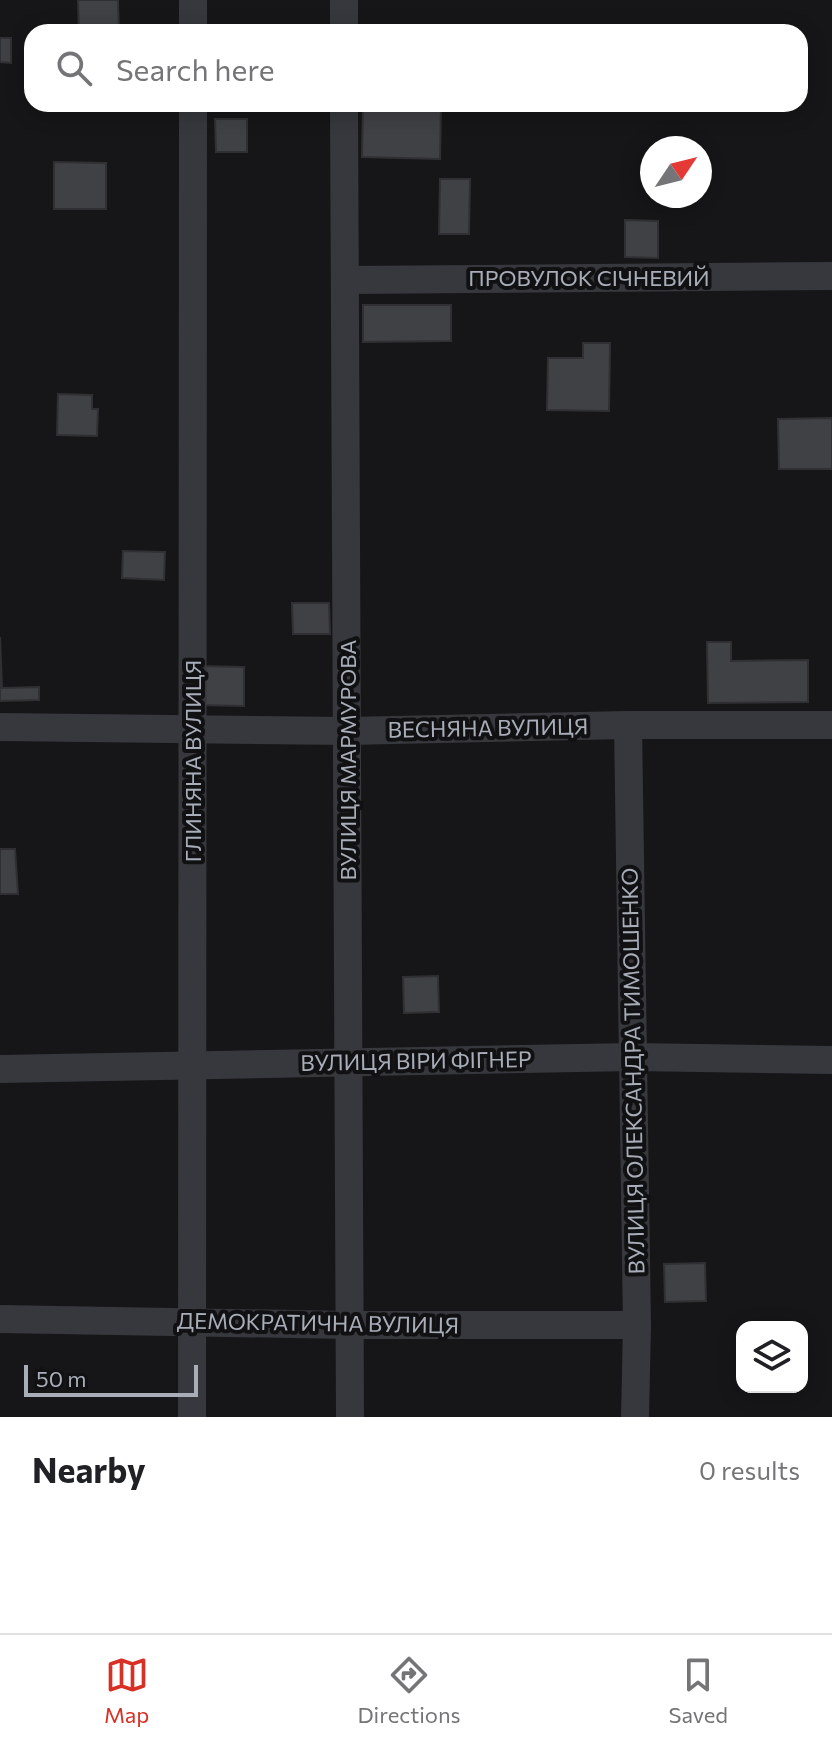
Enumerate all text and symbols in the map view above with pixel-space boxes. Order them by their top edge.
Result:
search box [24,24,808,112]
icon: search [52,46,96,90]
text: Search here [116,50,275,87]
north arrow [640,136,712,208]
street label: ПРОВУЛОК СІЧНЕВИЙ [468,264,710,291]
street label: ВУЛИЦЯ МАРМУРОВА [334,639,361,881]
street label: ГЛИНЯНА ВУЛИЦЯ [179,660,206,862]
street label: ВЕСНЯНА ВУЛИЦЯ [387,712,589,743]
street label: ВУЛИЦЯ ОЛЕКСАНДРА ТИМОШЕНКО [615,867,650,1275]
street label: ВУЛИЦЯ ВІРИ ФІГНЕР [300,1045,532,1076]
street label: ДЕМОКРАТИЧНА ВУЛИЦЯ [177,1307,459,1338]
map controls [736,1321,808,1393]
button: layers [736,1321,808,1393]
scale bar [24,1361,198,1397]
text: 50 m [36,1365,86,1392]
text: Nearby [32,1448,146,1490]
text: 0 results [699,1454,800,1485]
tab: Map [104,1653,149,1728]
tab: Directions [357,1653,461,1728]
tab: Saved [669,1653,728,1728]

